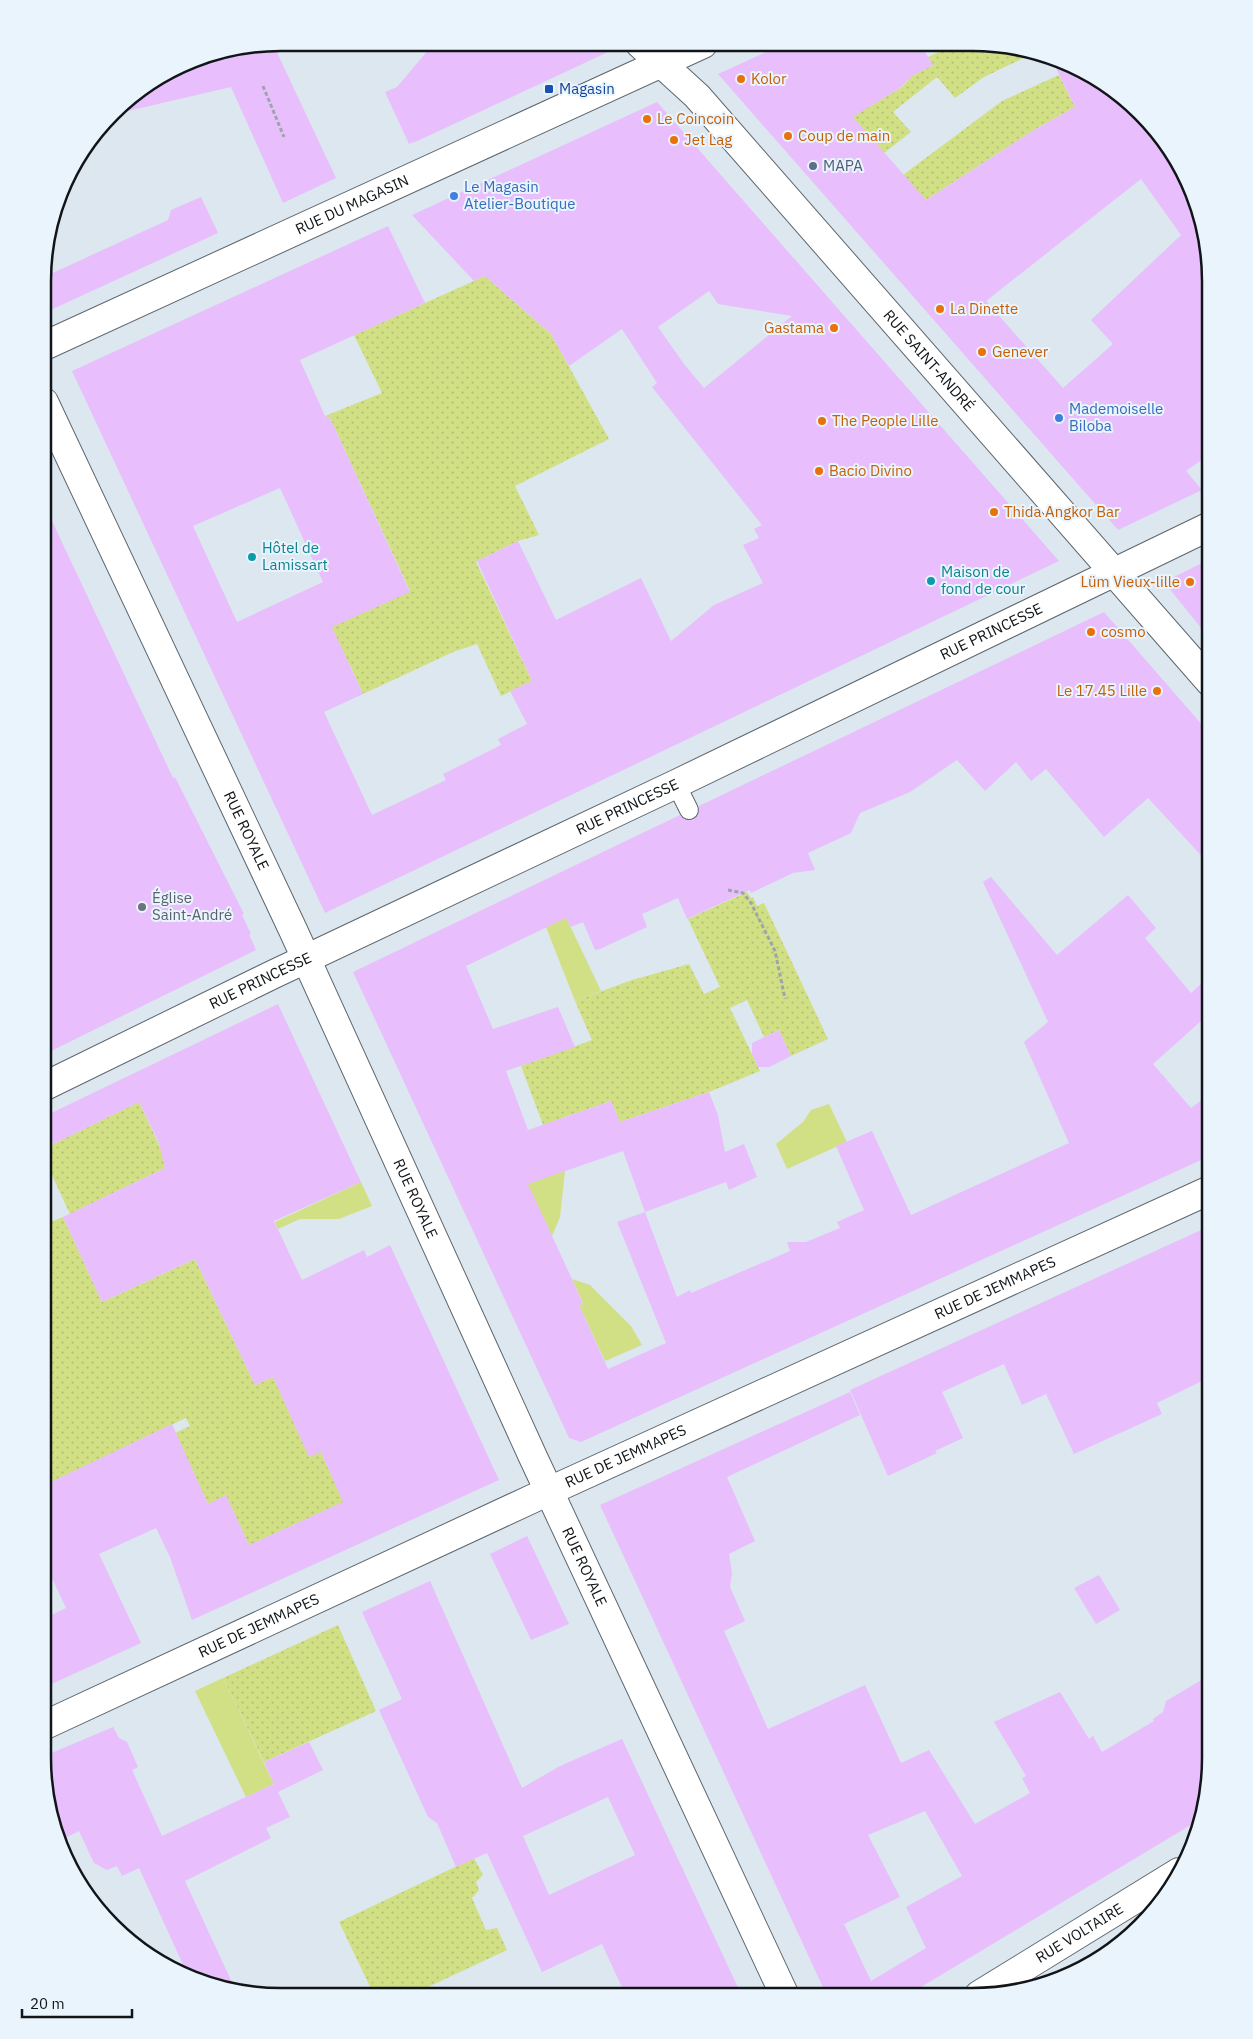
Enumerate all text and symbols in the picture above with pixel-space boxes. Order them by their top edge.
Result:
place label: Kolor [751,69,787,88]
marker: Kolor [735,73,747,85]
place label: Magasin [559,79,615,98]
marker: Magasin [543,83,555,95]
place label: Le Coincoin [657,109,734,128]
marker: Le Coincoin [641,113,653,125]
place label: Coup de main [798,126,890,145]
place label: Jet Lag [684,130,732,149]
marker: Coup de main [782,130,794,142]
marker: Jet Lag [668,134,680,146]
place label: MAPA [823,156,863,175]
marker: MAPA [807,160,819,172]
street label: RUE DU MAGASIN [292,170,412,239]
place label: Le Magasin Atelier-Boutique [464,177,575,213]
marker: Le Magasin Atelier-Boutique [448,190,460,202]
place label: La Dinette [950,299,1018,318]
marker: La Dinette [934,303,946,315]
street label: RUE SAINT-ANDRÉ [879,306,979,415]
place label: Gastama [764,318,824,337]
marker: Gastama [828,322,840,334]
place label: Genever [992,342,1049,361]
marker: Genever [976,346,988,358]
place label: Mademoiselle Biloba [1069,399,1163,435]
place label: The People Lille [832,411,938,430]
marker: Mademoiselle Biloba [1053,412,1065,424]
marker: The People Lille [816,415,828,427]
place label: Bacio Divino [829,461,912,480]
marker: Bacio Divino [813,465,825,477]
place label: Thida Angkor Bar [1004,502,1120,521]
marker: Thida Angkor Bar [988,506,1000,518]
place label: Hôtel de Lamissart [262,538,328,574]
marker: Hôtel de Lamissart [246,551,258,563]
place label: Maison de fond de cour [941,562,1026,598]
place label: Lüm Vieux-lille [1081,572,1180,591]
marker: Maison de fond de cour [925,575,937,587]
marker: Lüm Vieux-lille [1184,576,1196,588]
street label: RUE PRINCESSE [937,598,1045,664]
place label: cosmo [1101,622,1146,641]
marker: cosmo [1085,626,1097,638]
place label: Le 17.45 Lille [1057,681,1147,700]
marker: Le 17.45 Lille [1151,685,1163,697]
street label: RUE PRINCESSE [573,774,682,839]
street label: RUE ROYALE [220,788,273,873]
place label: Église Saint-André [152,888,232,924]
marker: Église Saint-André [136,901,148,913]
street label: RUE PRINCESSE [206,948,314,1013]
street label: RUE ROYALE [389,1156,442,1241]
street label: RUE DE JEMMAPES [931,1252,1058,1323]
street label: RUE DE JEMMAPES [562,1420,689,1492]
street label: RUE ROYALE [558,1524,611,1609]
street label: RUE DE JEMMAPES [195,1589,322,1662]
street label: RUE VOLTAIRE [1032,1899,1127,1967]
scale bar [22,1986,132,2018]
text: 20 m [30,1994,65,2013]

